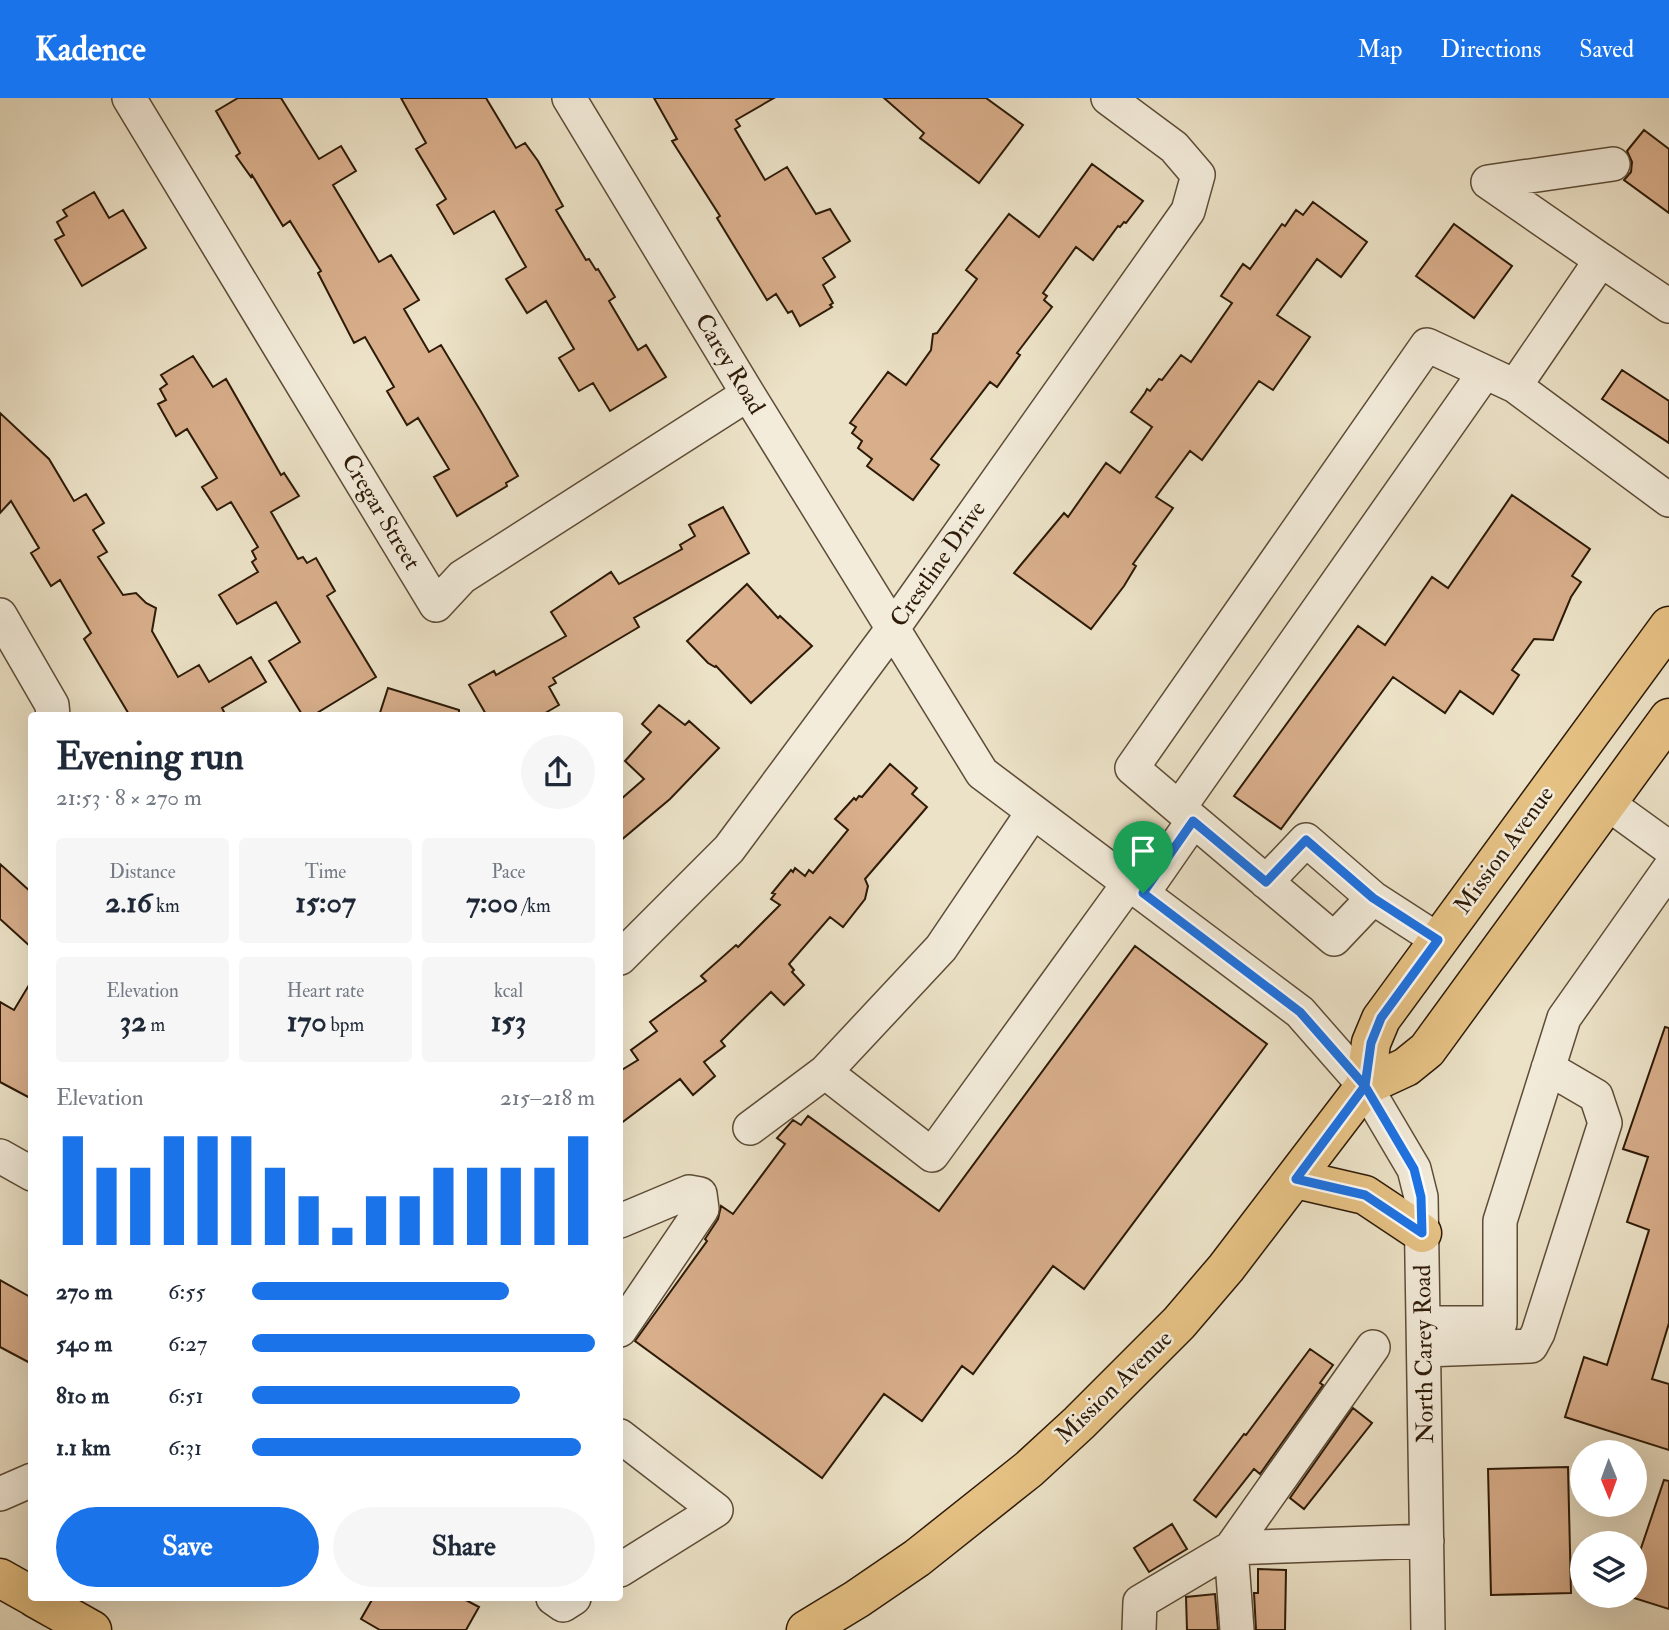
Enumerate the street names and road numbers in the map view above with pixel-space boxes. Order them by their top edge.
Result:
street label: Carey Road [688,308,772,420]
street label: Cregar Street [334,448,428,576]
street label: Crestline Drive [883,495,993,633]
street label: Mission Avenue [1447,780,1561,920]
street label: North Carey Road [1407,1264,1441,1444]
street label: Mission Avenue [1049,1323,1179,1451]

